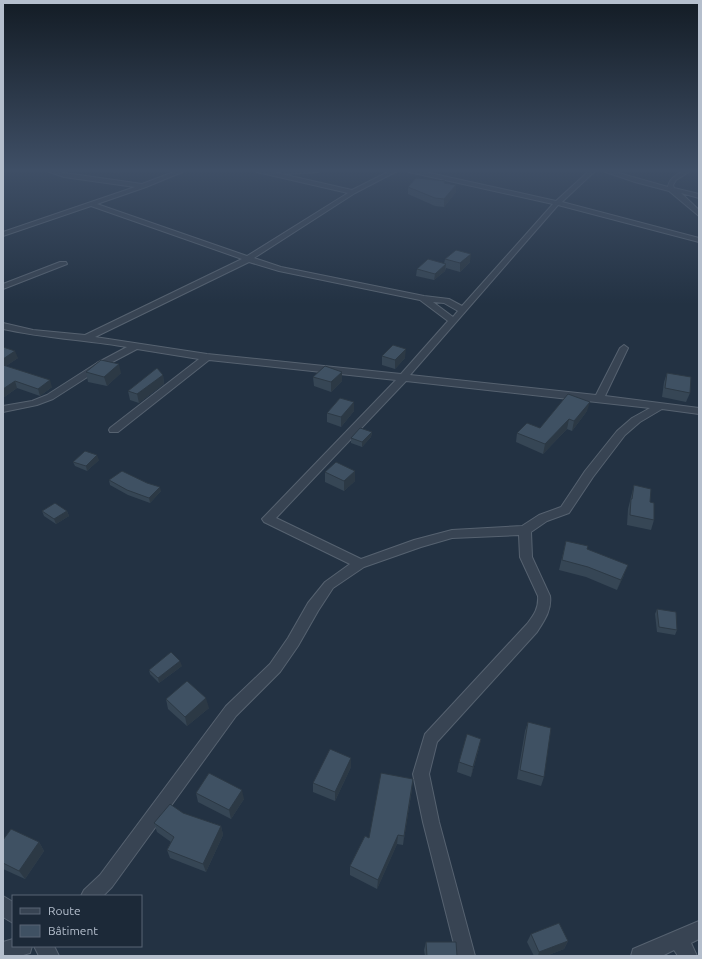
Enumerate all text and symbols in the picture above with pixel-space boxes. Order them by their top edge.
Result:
legend [12,895,142,947]
text: Route [48,904,81,917]
text: Bâtiment [48,924,98,937]

